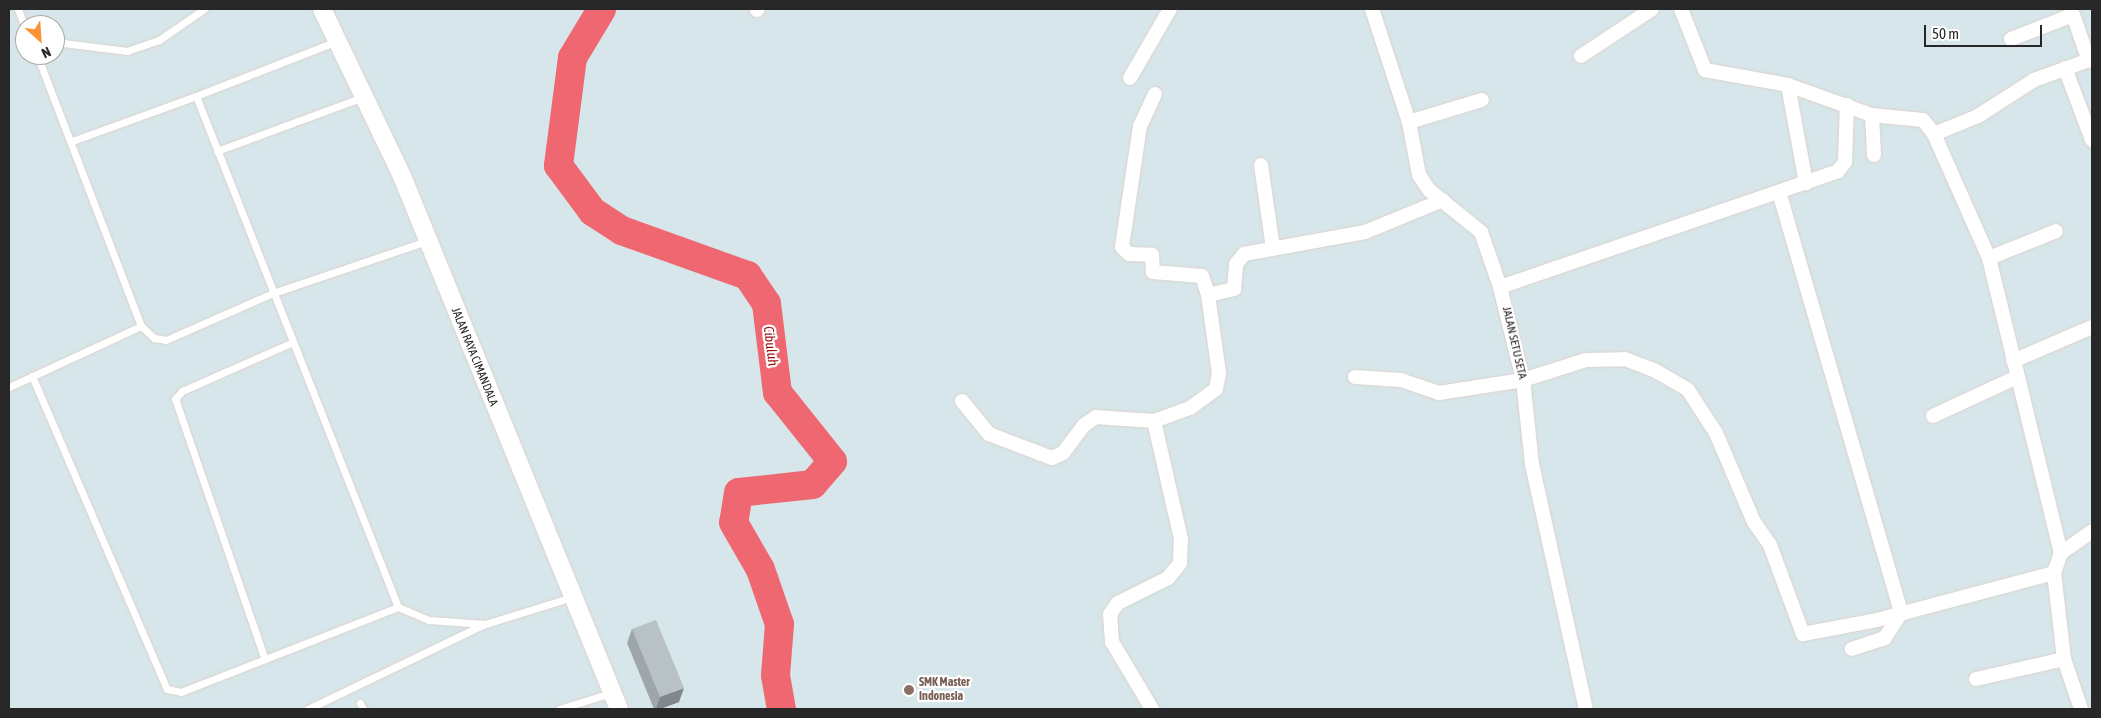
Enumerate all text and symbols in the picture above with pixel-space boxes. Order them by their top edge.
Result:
north arrow [15,15,65,65]
scale bar [1926,15,2044,47]
text: 50 m [1932,25,1959,42]
text: N [39,44,53,62]
street label: JALAN SETU SETA [1499,305,1529,381]
street label: JALAN RAYA CIMANDALA [448,306,500,408]
water label: Cibuluh [760,325,782,367]
place label: SMK Master Indonesia [919,676,970,704]
marker: SMK Master Indonesia [903,684,915,696]

